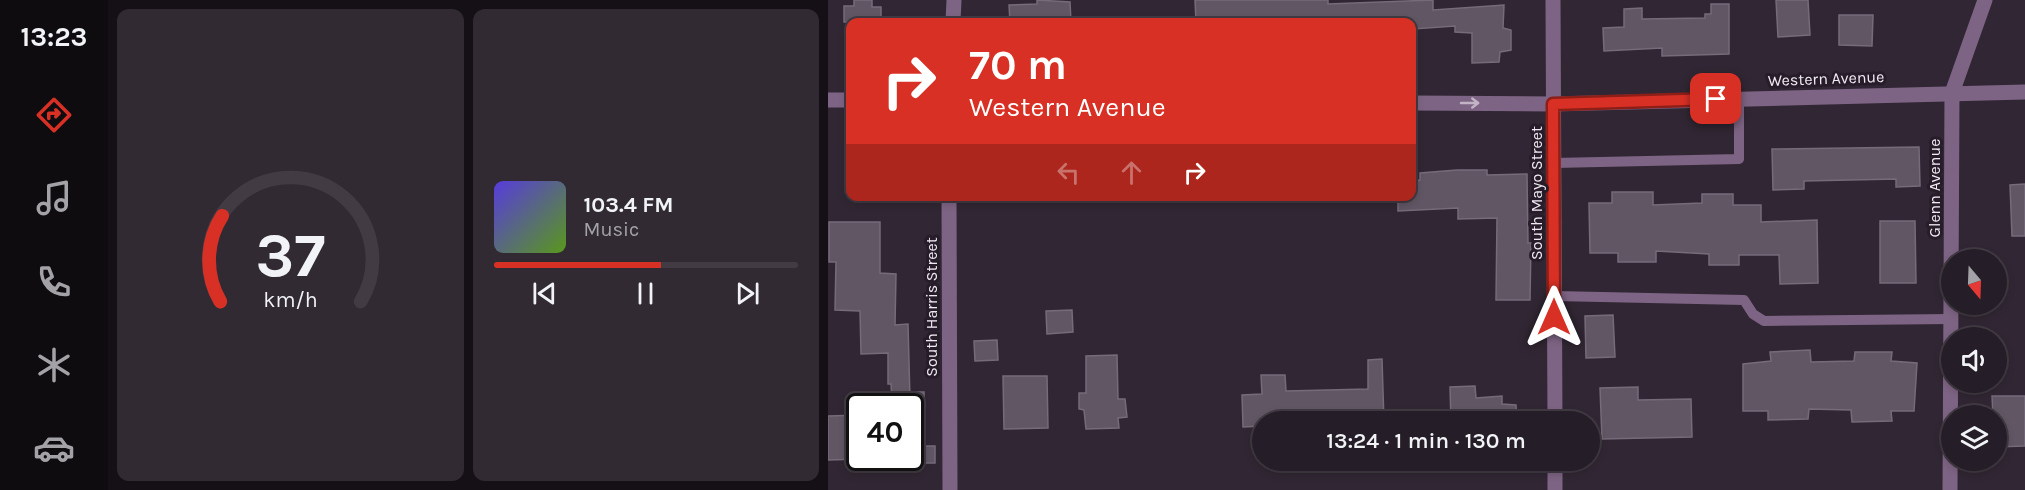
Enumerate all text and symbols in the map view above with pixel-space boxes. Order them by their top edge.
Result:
text: 13:23 [21,21,87,53]
text: 70 m [969,40,1067,90]
icon: right [870,42,948,120]
street label: Western Avenue [1767,67,1885,90]
pin [1690,73,1741,124]
icon: arrive [1699,82,1732,115]
text: Western Avenue [969,91,1166,123]
icon: directions [33,94,75,136]
one-way arrow [1459,98,1479,109]
street label: South Mayo Street [1527,126,1546,260]
street label: Glenn Avenue [1925,139,1944,237]
icon: left [1052,156,1085,189]
icon: ahead [1115,156,1148,189]
icon: right [1178,156,1211,189]
icon: music [33,177,75,219]
text: 103.4 FM [584,192,674,218]
text: Music [584,218,639,241]
text: 37 [255,219,325,292]
street label: South Harris Street [922,237,941,377]
north arrow [1941,249,2007,315]
map controls [1941,249,2007,471]
icon: phone [33,261,75,303]
icon: previous [528,277,561,310]
icon: pause [629,277,662,310]
icon: next [731,277,764,310]
position arrow [1522,285,1586,349]
text: km/h [263,287,317,312]
button: sound [1941,327,2007,393]
icon: climate [33,344,75,386]
speed limit sign: 40 [846,393,924,471]
button: layers [1941,405,2007,471]
icon: car [33,427,75,469]
text: 13:24 · 1 min · 130 m [1326,428,1526,454]

